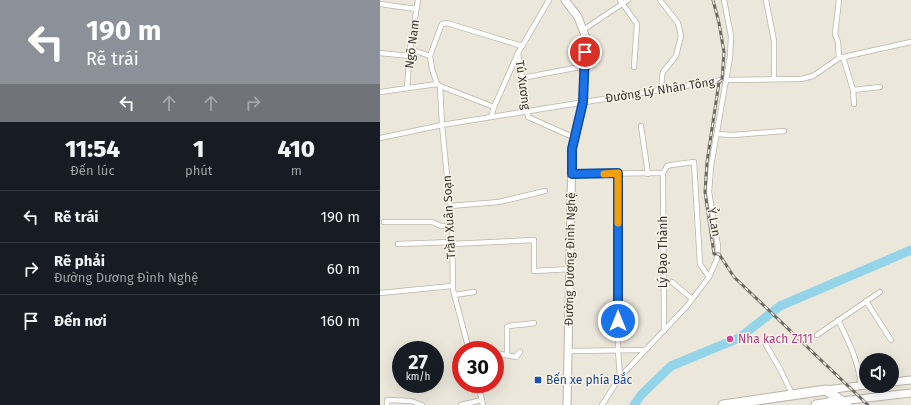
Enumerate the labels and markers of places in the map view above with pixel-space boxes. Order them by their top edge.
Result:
pin [568,35,602,69]
place label: Nha kach Z111 [738,332,813,346]
marker: Nha kach Z111 [725,334,735,344]
place label: Bến xe phía Bắc [546,371,633,387]
marker: Bến xe phía Bắc [533,375,543,385]

